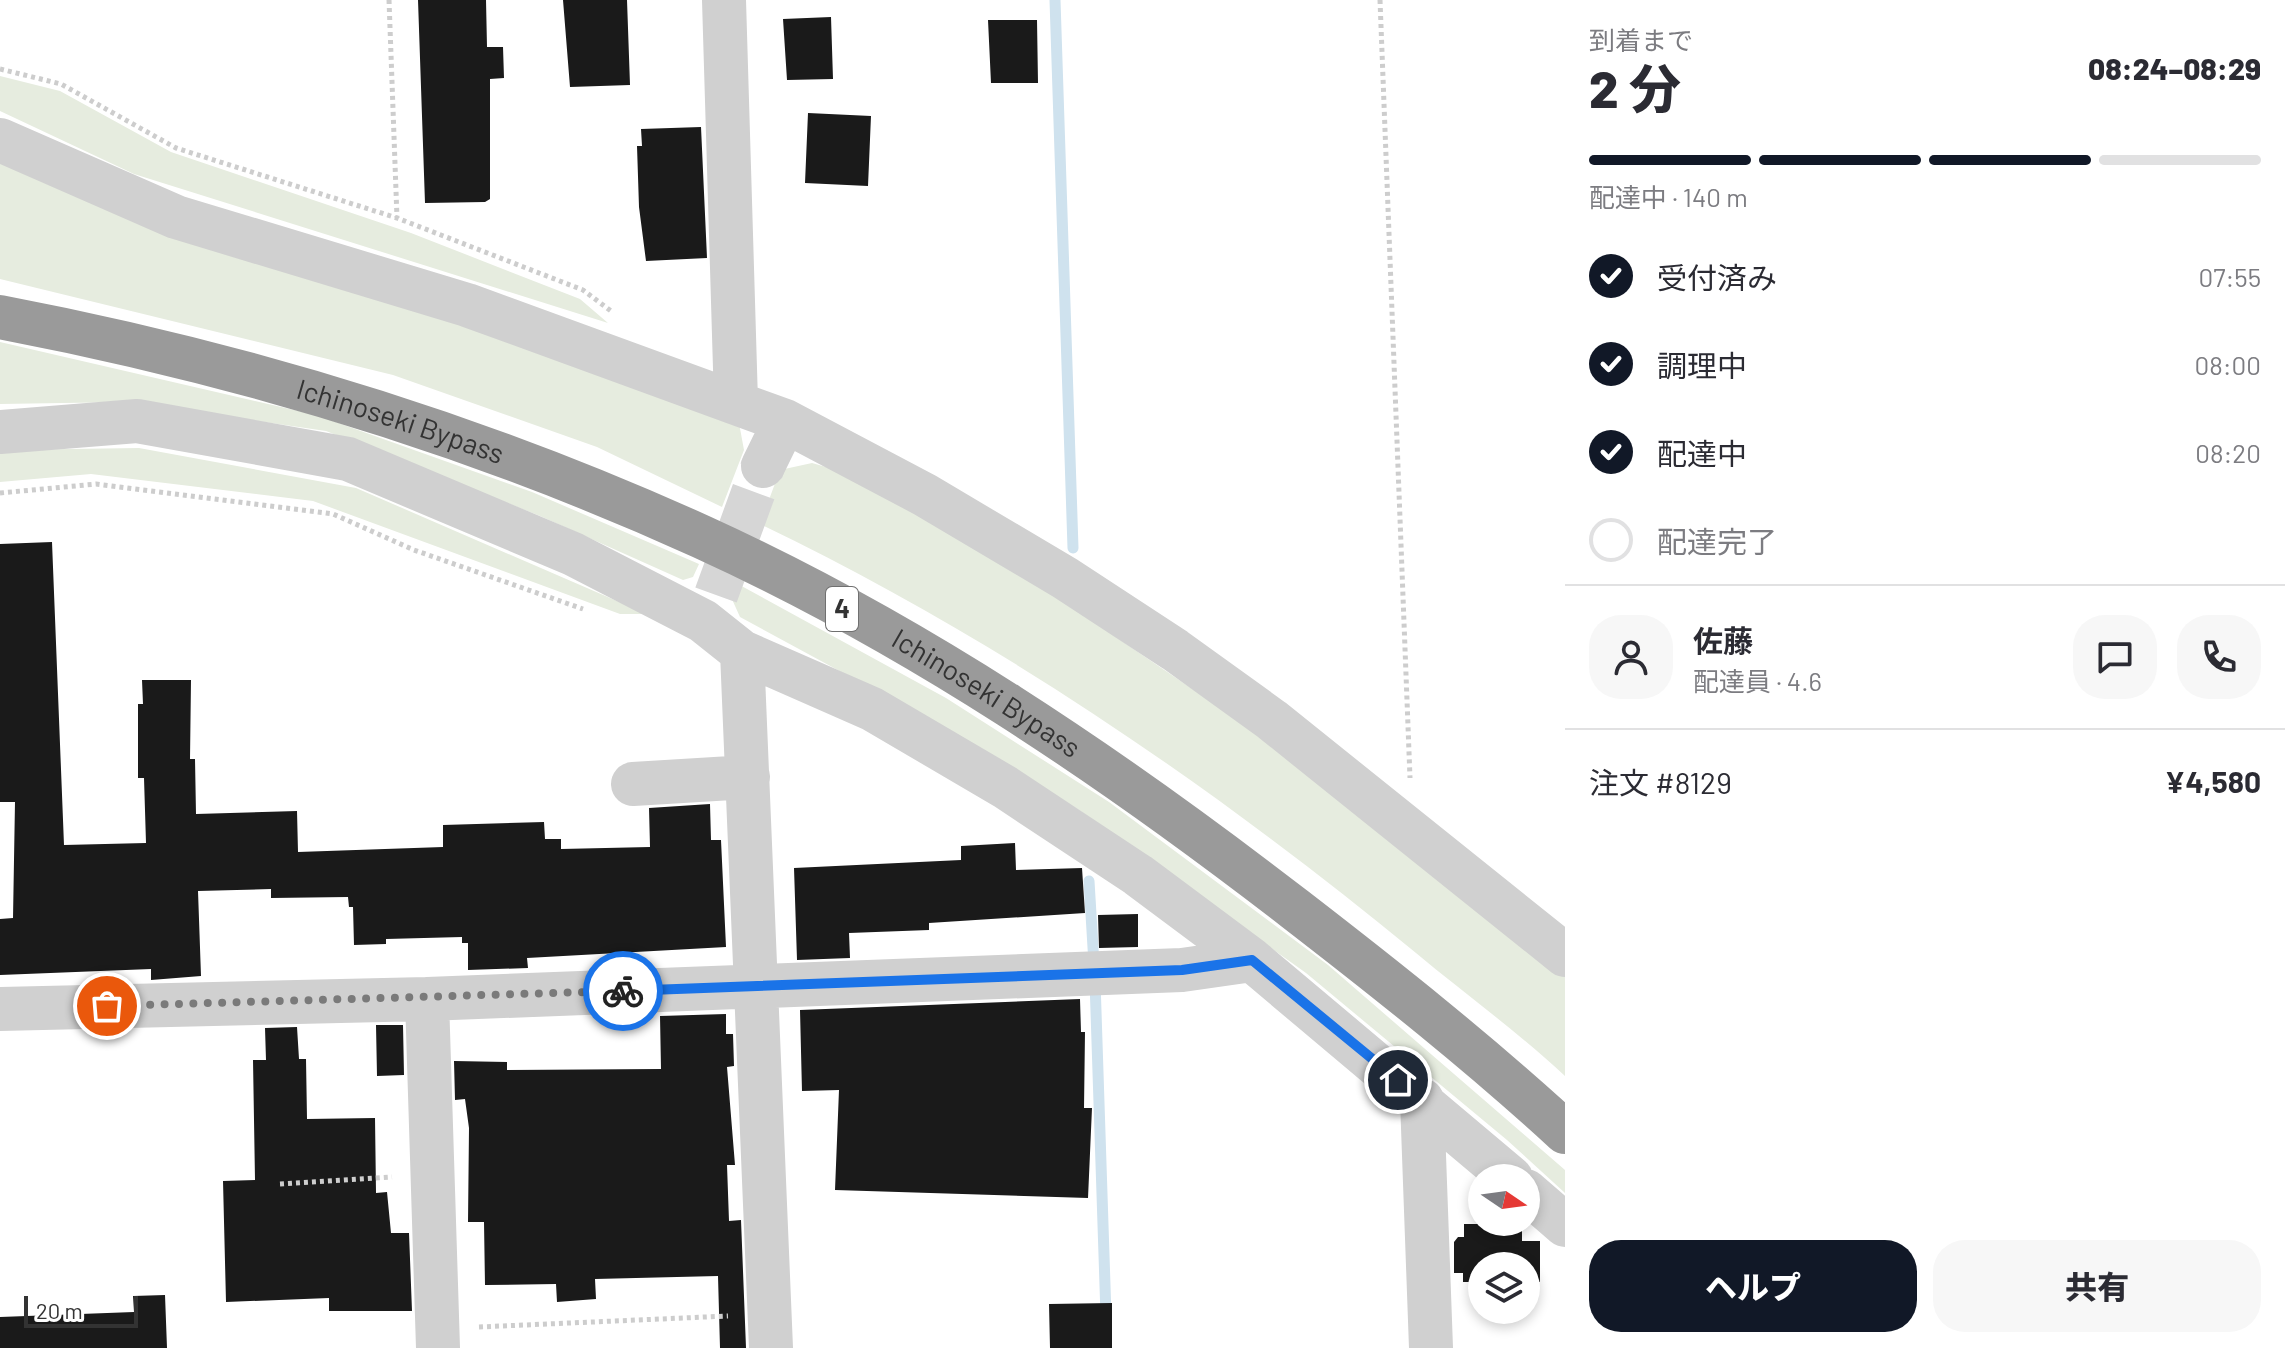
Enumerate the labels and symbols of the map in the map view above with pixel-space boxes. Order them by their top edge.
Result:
street label: Ichinoseki Bypass [293,371,509,470]
road number: 4 [826,587,858,631]
street label: Ichinoseki Bypass [886,621,1088,764]
courier [583,951,663,1031]
pin [73,972,141,1040]
pin [1364,1046,1432,1114]
north arrow [1468,1164,1540,1236]
scale bar [24,1292,138,1328]

